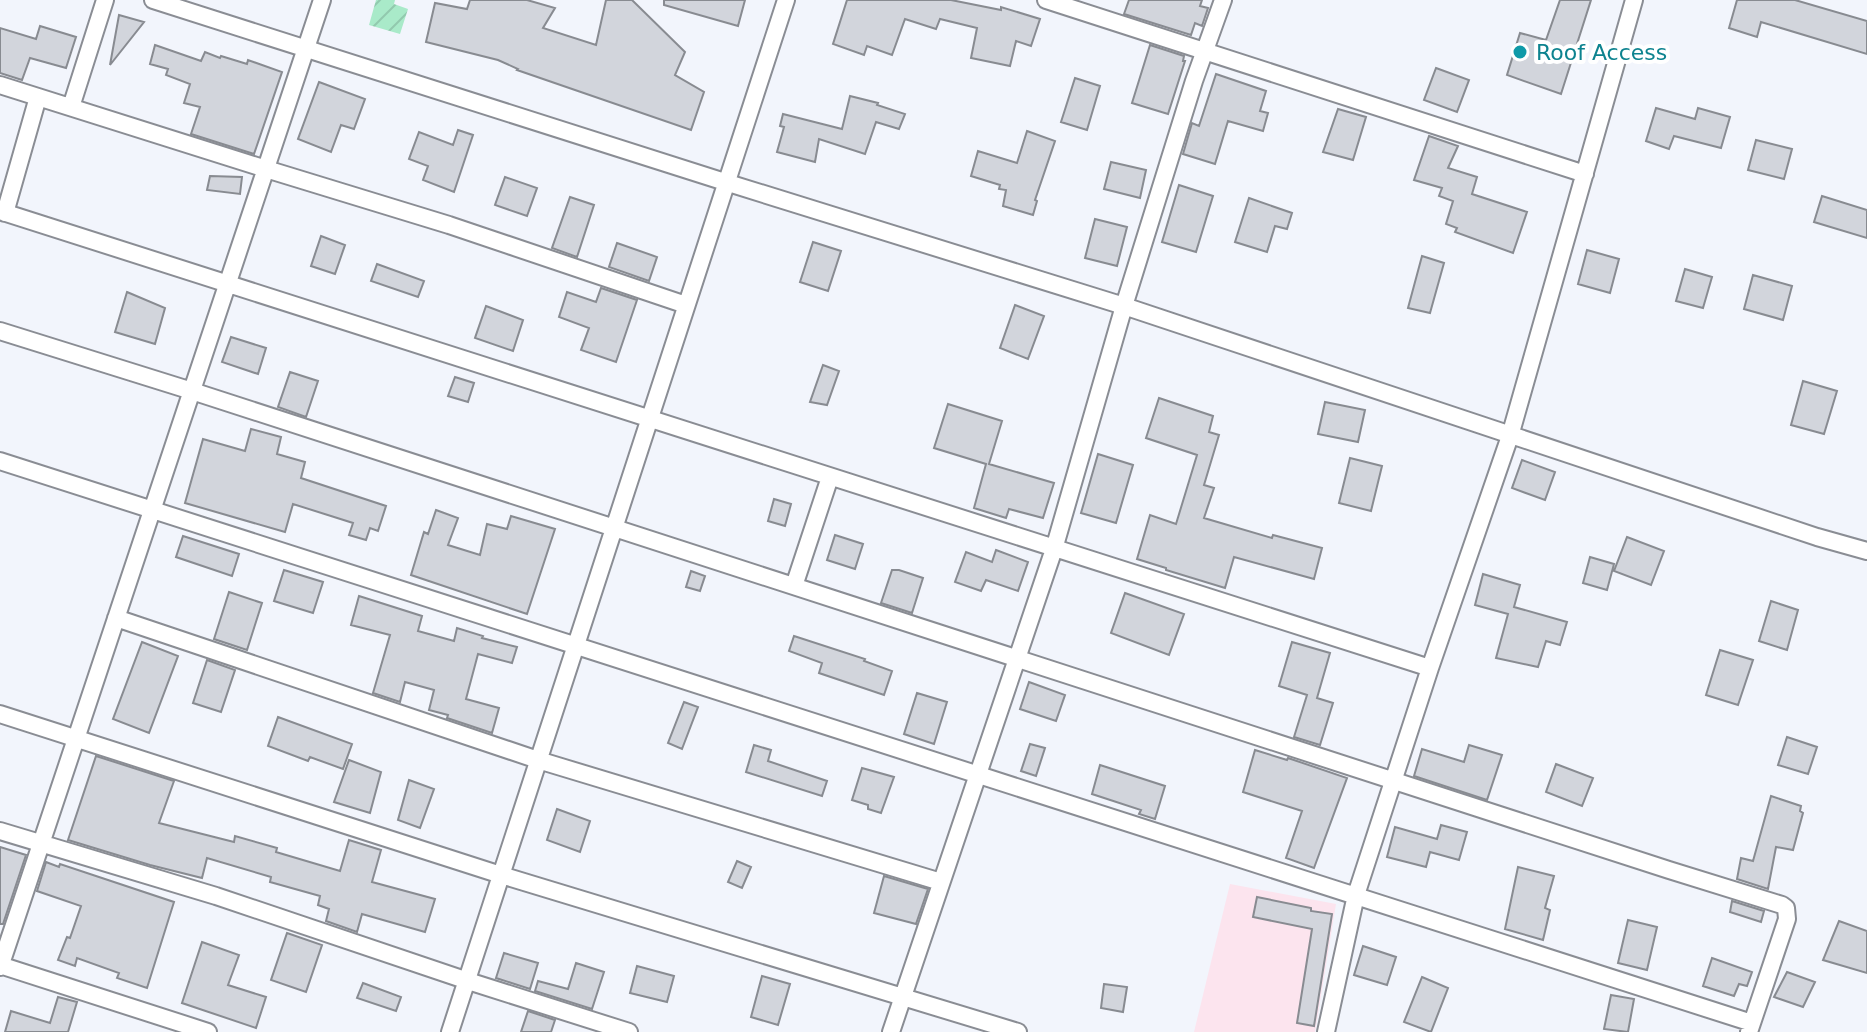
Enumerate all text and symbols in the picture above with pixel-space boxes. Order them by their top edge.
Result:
place label: Roof Access [1536,40,1667,65]
marker: Roof Access [1511,43,1529,61]

